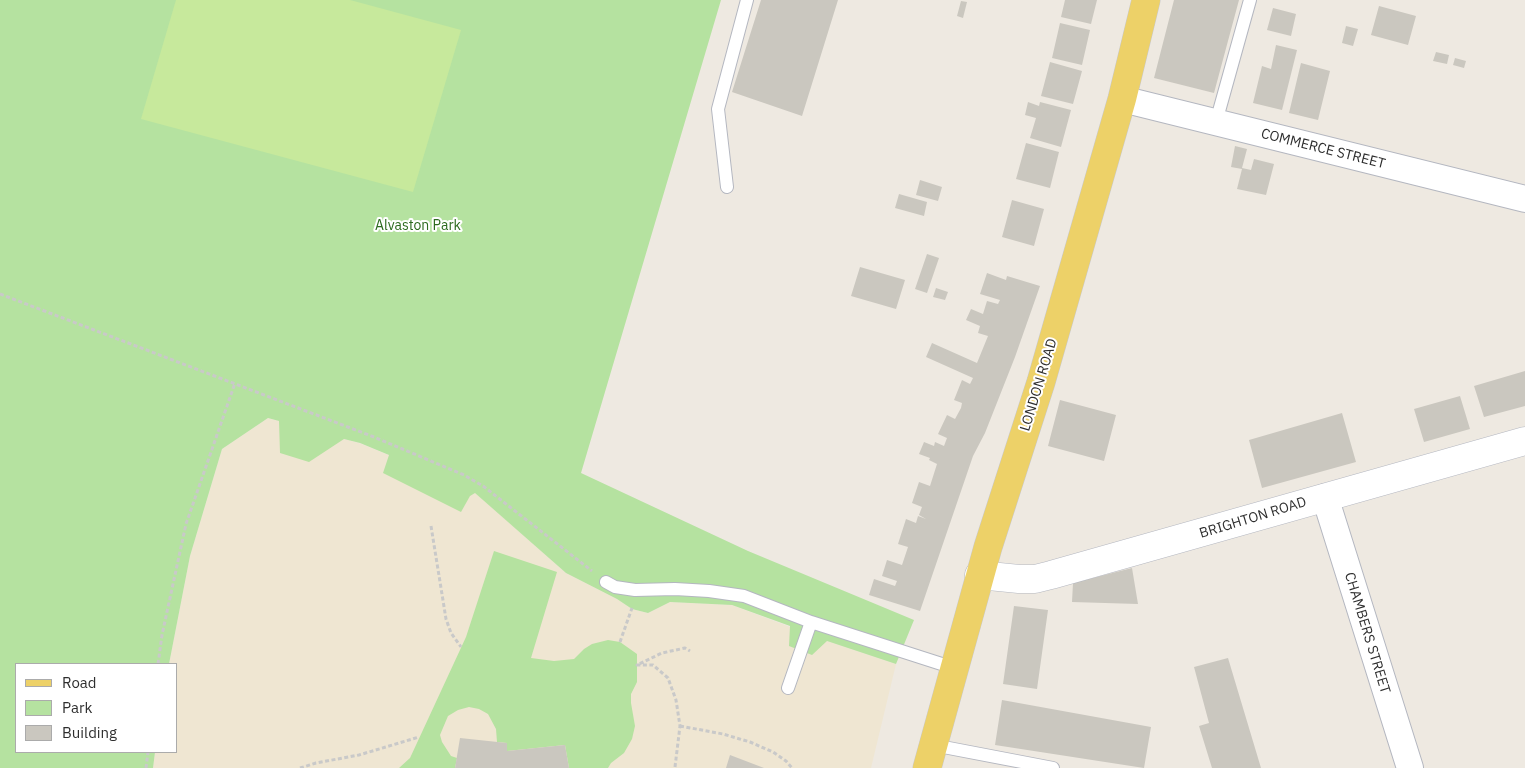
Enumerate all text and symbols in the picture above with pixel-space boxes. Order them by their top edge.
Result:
street label: COMMERCE STREET [1259,125,1387,173]
park label: Alvaston Park [375,218,461,234]
street label: LONDON ROAD [1017,337,1061,433]
street label: BRIGHTON ROAD [1197,494,1309,542]
street label: CHAMBERS STREET [1341,570,1393,696]
legend [15,663,178,753]
text: Road [62,673,97,692]
text: Park [62,698,92,717]
text: Building [62,723,117,742]

